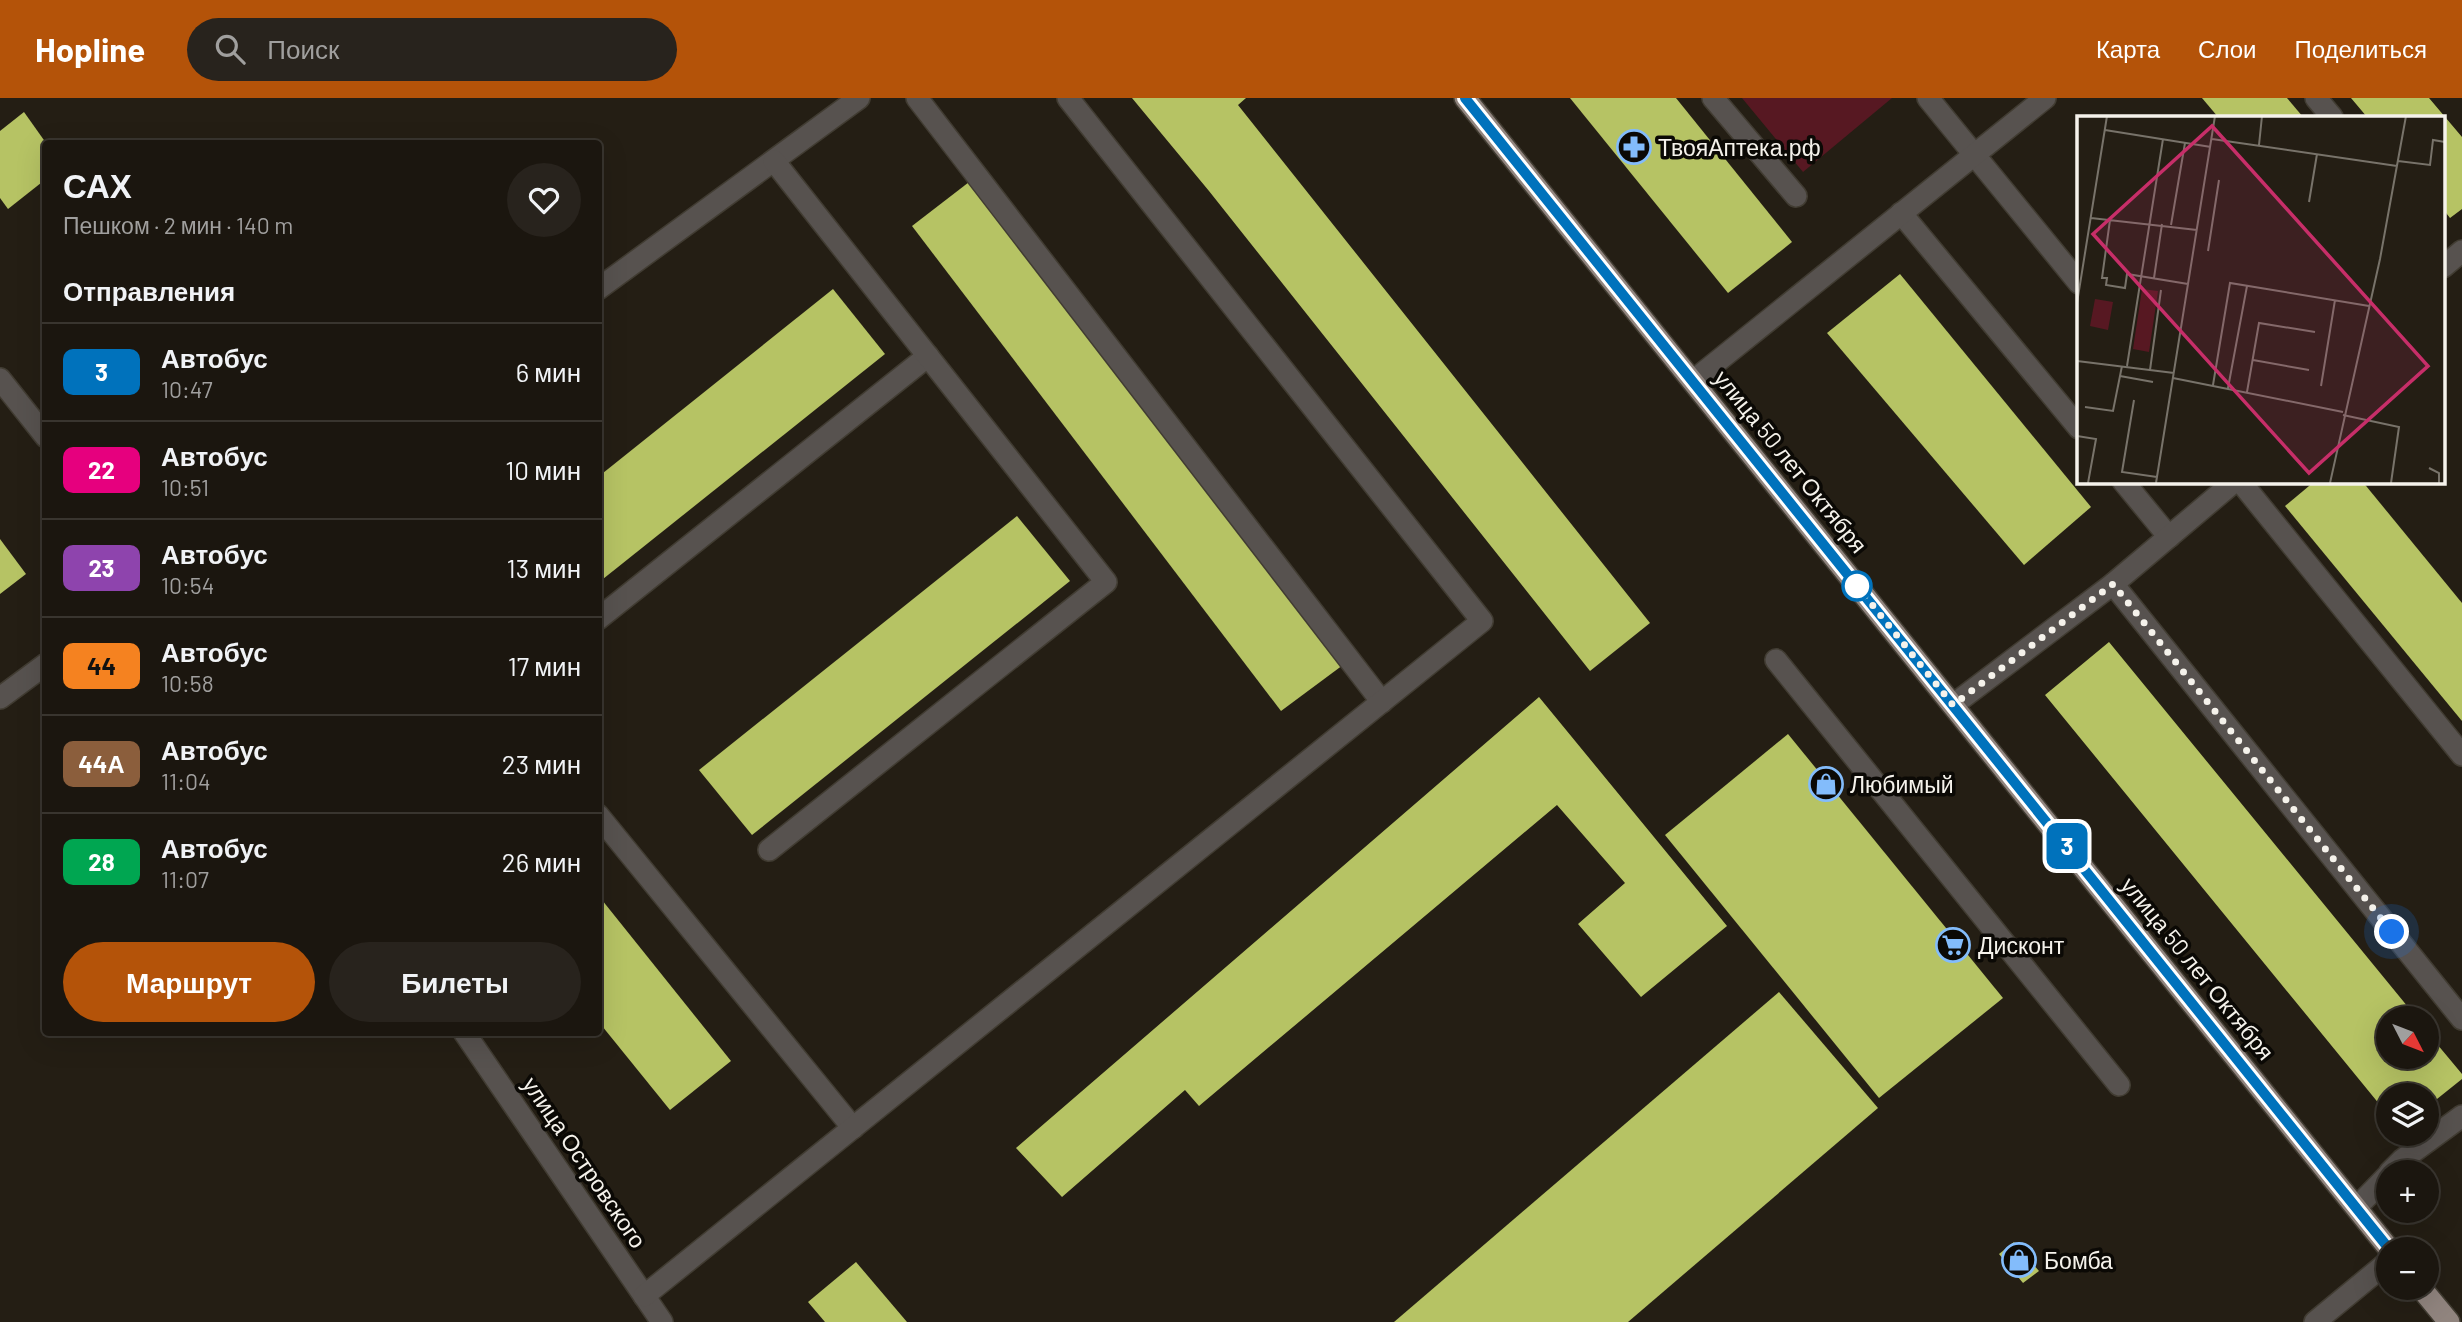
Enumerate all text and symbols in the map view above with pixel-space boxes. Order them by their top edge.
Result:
search box [187,18,677,81]
text: Hopline [35,29,145,69]
icon: search [211,30,249,68]
text: Поиск [267,33,339,64]
text: Карта [2096,34,2160,63]
text: Слои [2198,34,2256,63]
text: Поделиться [2294,34,2427,63]
inset map [2077,116,2444,483]
pharmacy icon: ТвояАптека.рф [1615,128,1653,166]
place label: ТвояАптека.рф [1658,133,1821,161]
button: heart [507,163,581,237]
text: САХ [63,165,132,205]
text: Пешком · 2 мин · 140 m [63,211,293,239]
text: Отправления [63,275,235,306]
text: Автобус [161,342,268,373]
text: 6 мин [516,356,581,387]
text: 3 [95,357,108,386]
street label: улица 50 лет Октября [1709,364,1873,558]
text: 10:47 [161,375,213,403]
text: Автобус [161,440,268,471]
text: 10 мин [505,454,581,485]
text: 22 [88,455,115,484]
text: 10:51 [161,473,209,501]
text: Автобус [161,538,268,569]
text: 13 мин [507,552,581,583]
text: 23 [88,553,115,582]
text: 10:54 [161,571,214,599]
unlabelled marker [1842,571,1872,601]
text: Автобус [161,636,268,667]
text: 17 мин [508,650,581,681]
text: 44 [87,651,116,680]
text: 10:58 [161,669,214,697]
text: Автобус [161,734,268,765]
text: 23 мин [502,748,581,779]
text: 44А [78,749,125,778]
shop icon: Любимый [1807,765,1845,803]
text: 11:04 [161,767,211,795]
place label: Любимый [1850,770,1954,798]
line badge: 3 [2044,823,2090,869]
text: 3 [2061,831,2073,860]
text: Автобус [161,832,268,863]
text: 26 мин [502,846,581,877]
text: 28 [88,847,115,876]
text: 11:07 [161,865,209,893]
street label: улица 50 лет Октября [2116,871,2280,1065]
your location [2374,914,2409,949]
supermarket icon: Дисконт [1934,926,1972,964]
place label: Дисконт [1978,931,2065,959]
button: Маршрут [63,942,315,1022]
button: Билеты [329,942,581,1022]
north arrow [2376,1006,2440,1069]
map controls [2376,1006,2439,1300]
street label: улица Островского [517,1071,653,1253]
button: layers [2376,1083,2439,1146]
button: + [2376,1160,2439,1223]
button: − [2376,1237,2439,1300]
shop icon: Бомба [2000,1241,2038,1279]
place label: Бомба [2044,1246,2113,1274]

